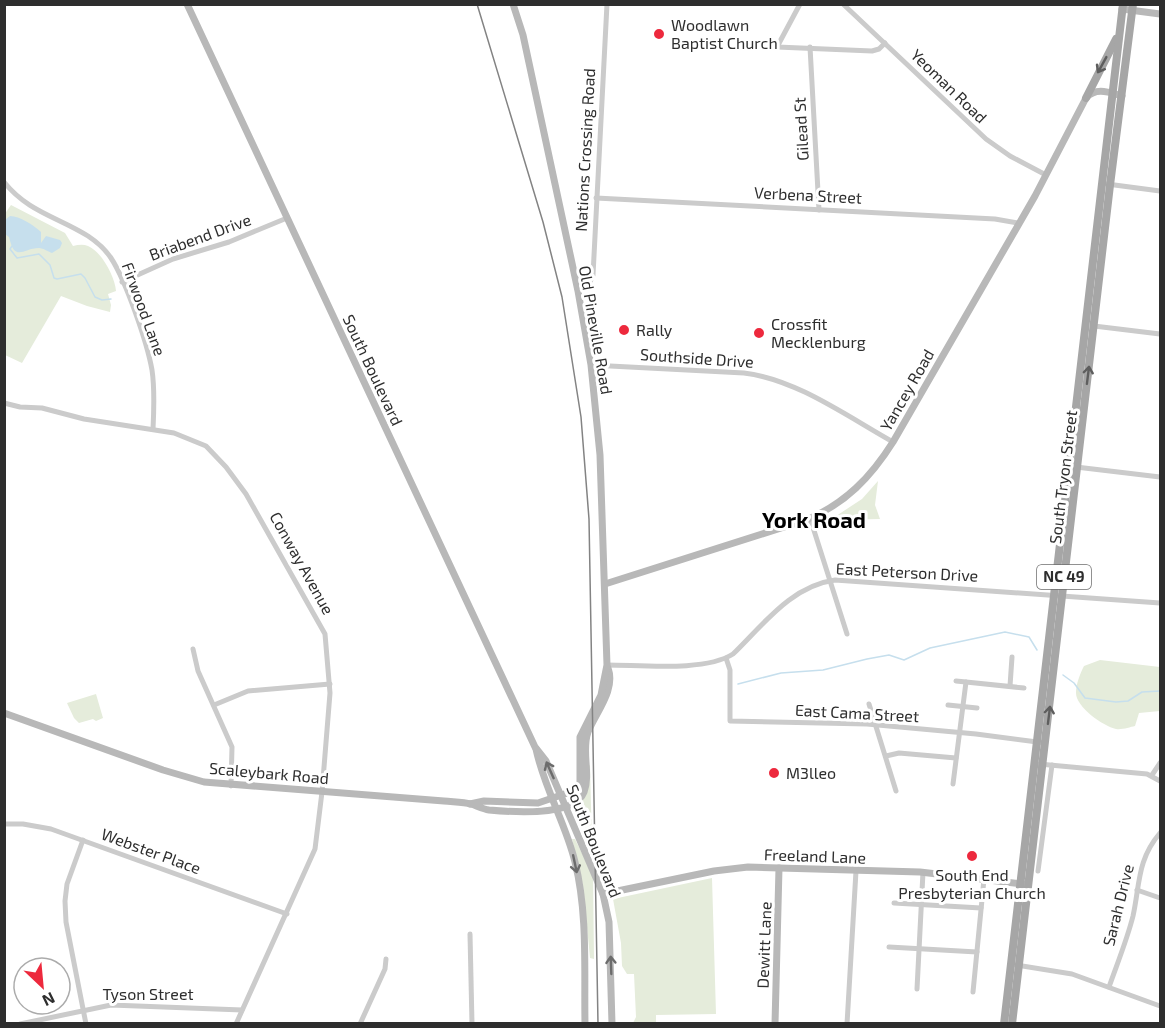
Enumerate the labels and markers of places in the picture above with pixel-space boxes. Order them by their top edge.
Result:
place label: Woodlawn Baptist Church [671,15,778,52]
marker: Woodlawn Baptist Church [652,27,666,41]
place label: Crossfit Mecklenburg [771,314,866,351]
place label: Rally [636,320,673,339]
marker: Rally [617,323,631,337]
marker: Crossfit Mecklenburg [752,326,766,340]
place label: M3lleo [786,763,836,782]
marker: M3lleo [767,766,781,780]
marker: South End Presbyterian Church [965,849,979,863]
place label: South End Presbyterian Church [898,865,1046,902]

